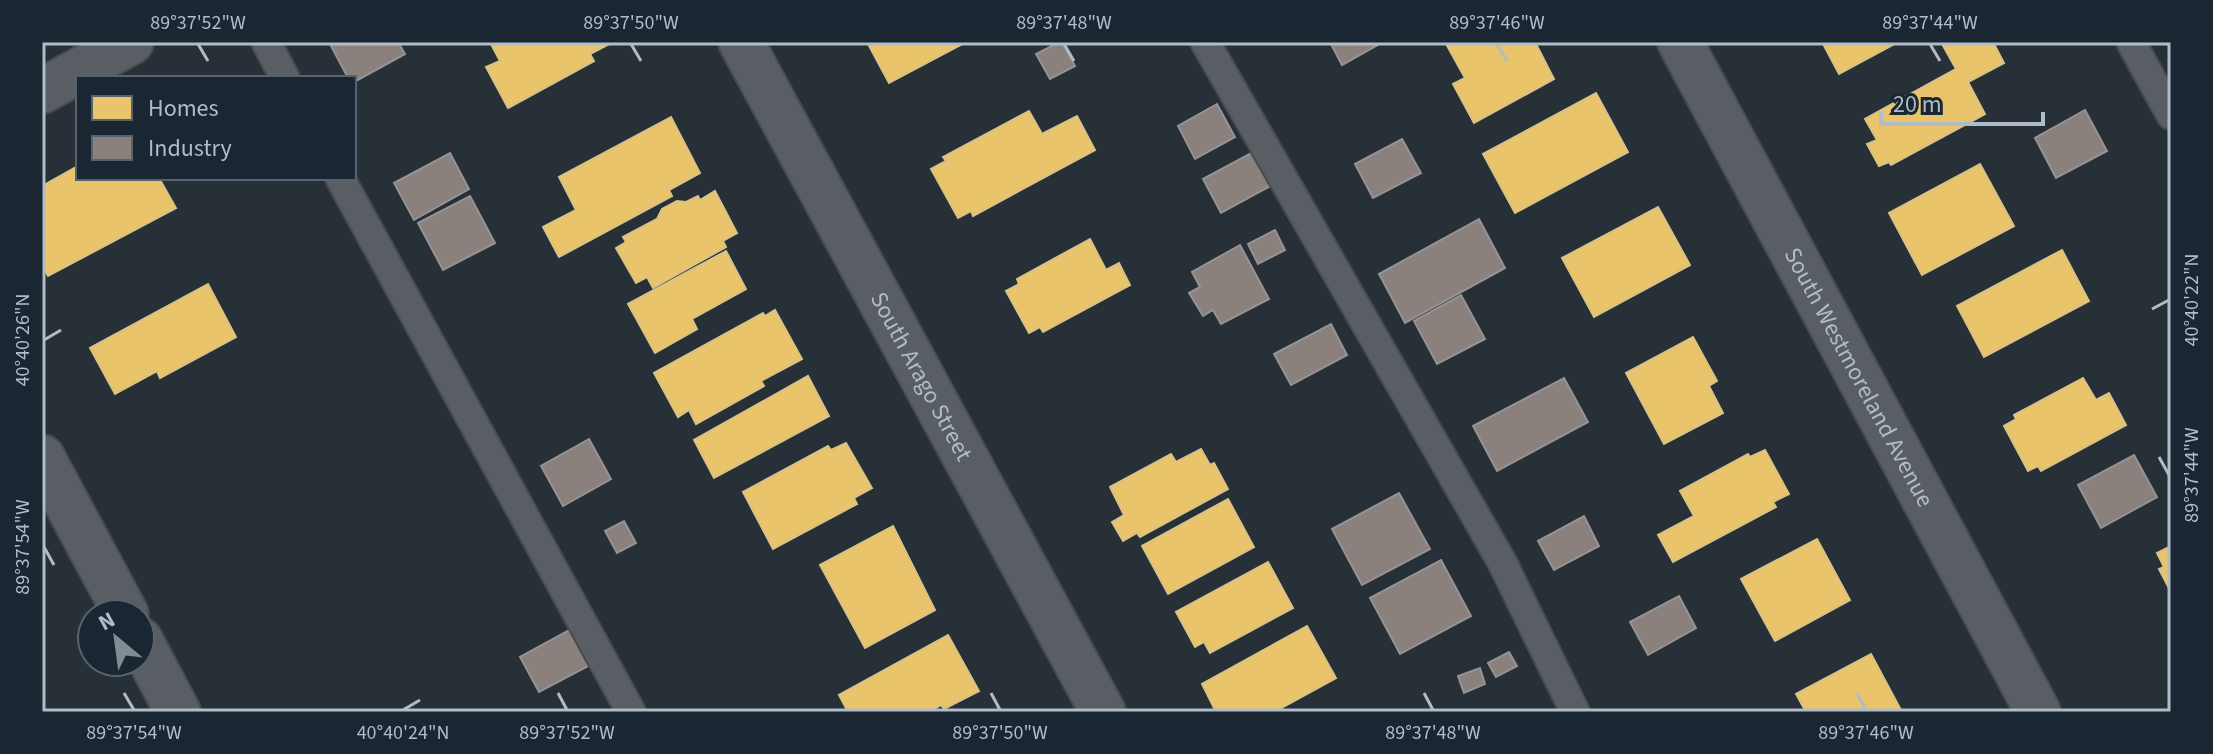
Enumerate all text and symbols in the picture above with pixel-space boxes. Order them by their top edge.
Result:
text: 89°37'52"W [150,9,246,37]
text: 89°37'50"W [583,9,679,37]
text: 89°37'48"W [1016,9,1112,37]
text: 89°37'46"W [1449,9,1545,37]
text: 89°37'44"W [1882,9,1978,37]
legend [76,76,356,180]
scale bar [1881,76,2043,126]
text: 20 m [1893,87,1942,122]
text: Homes [148,91,219,126]
text: Industry [148,131,232,166]
street label: South Westmoreland Avenue [1775,241,1943,513]
text: 40°40'22"N [2178,254,2206,346]
street label: South Arago Street [862,285,982,467]
text: 40°40'26"N [9,294,37,386]
text: 89°37'44"W [2178,427,2206,523]
text: 89°37'54"W [9,499,37,595]
north arrow [76,598,156,678]
text: N [93,604,121,639]
text: 89°37'54"W [86,719,182,747]
text: 40°40'24"N [357,719,449,747]
text: 89°37'52"W [519,719,615,747]
text: 89°37'50"W [952,719,1048,747]
text: 89°37'48"W [1385,719,1481,747]
text: 89°37'46"W [1818,719,1914,747]

